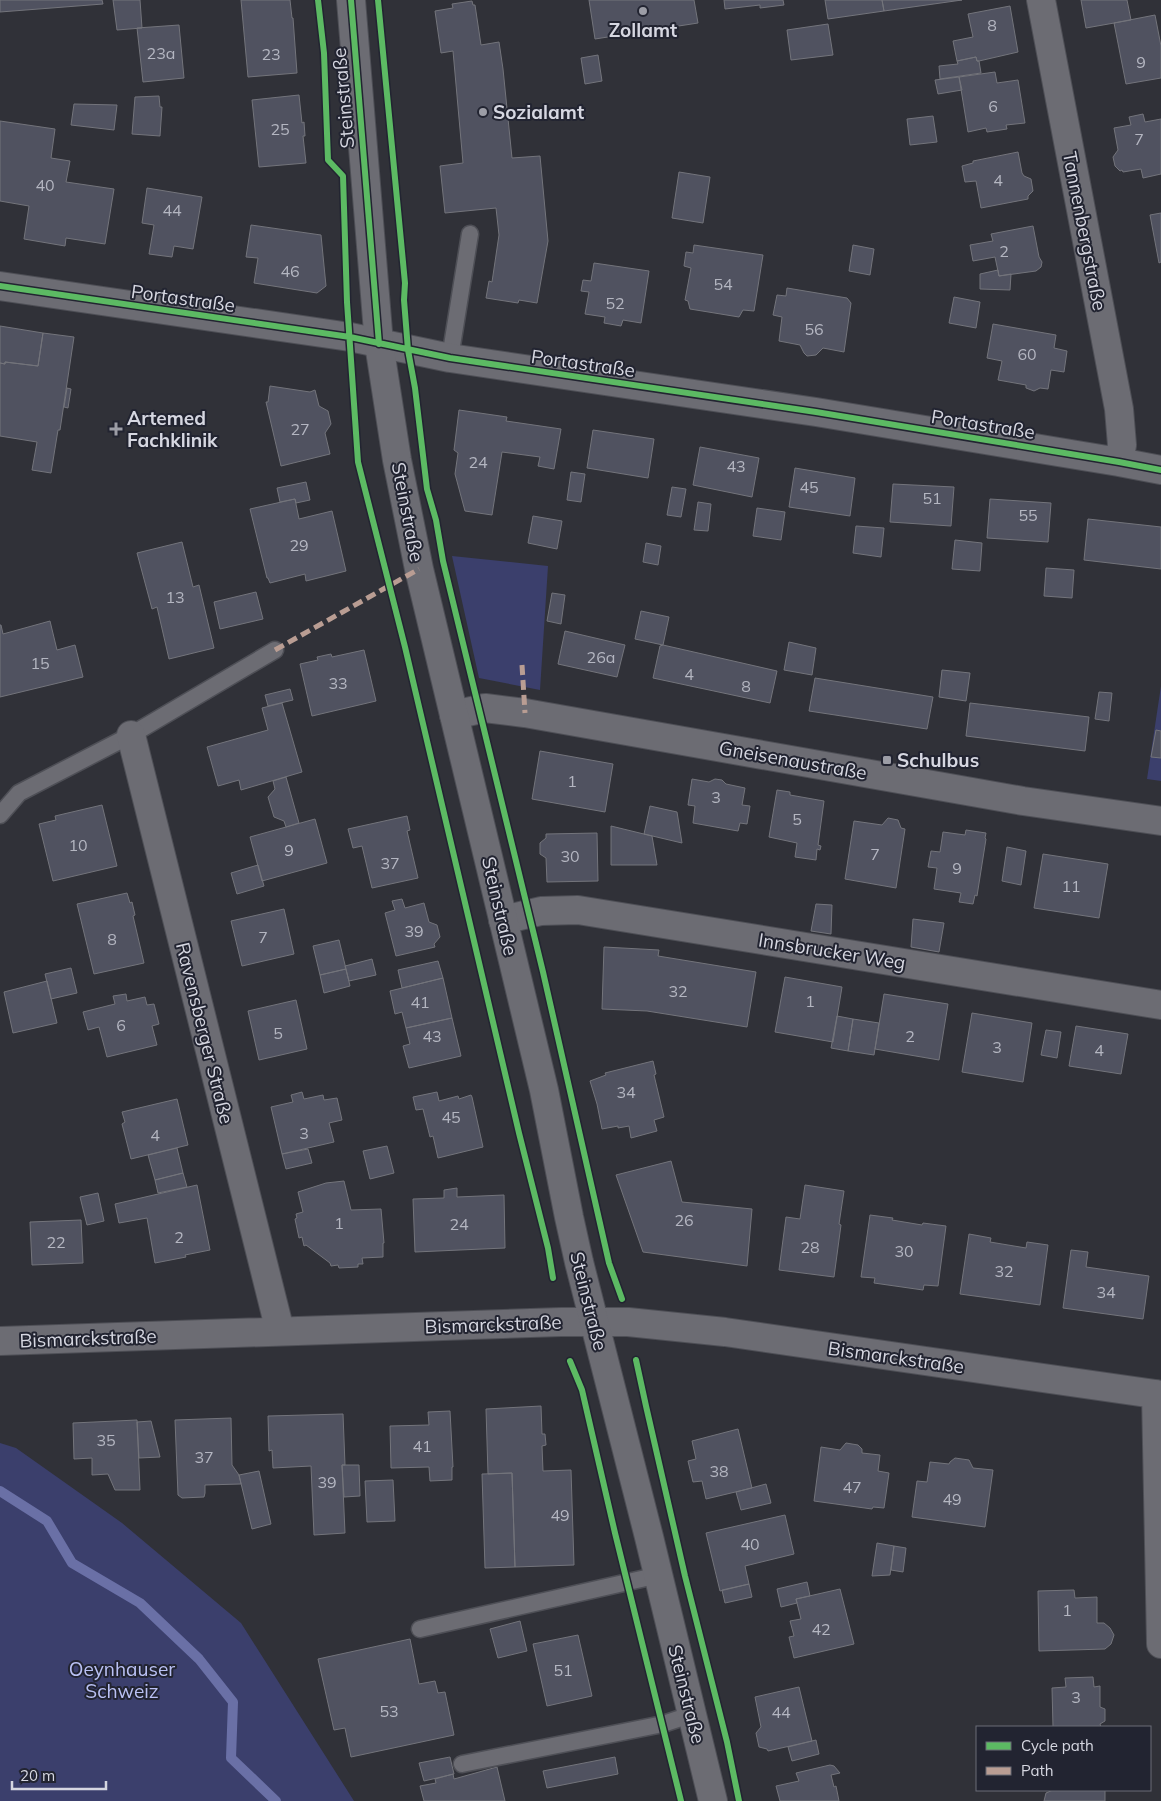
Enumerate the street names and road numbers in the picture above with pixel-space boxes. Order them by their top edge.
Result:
street label: Steinstraße [327,47,359,149]
street label: Tannenbergstraße [1058,149,1112,313]
street label: Portastraße [129,279,237,317]
street label: Portastraße [529,344,637,382]
street label: Portastraße [929,404,1037,444]
street label: Steinstraße [387,460,429,564]
street label: Gneisenaustraße [717,735,869,785]
street label: Steinstraße [477,854,523,958]
street label: Innsbrucker Weg [757,928,907,974]
street label: Ravensberger Straße [171,940,239,1126]
street label: Steinstraße [565,1249,613,1353]
street label: Bismarckstraße [424,1310,562,1338]
street label: Bismarckstraße [19,1324,157,1352]
street label: Bismarckstraße [826,1336,966,1378]
street label: Steinstraße [663,1642,711,1746]

